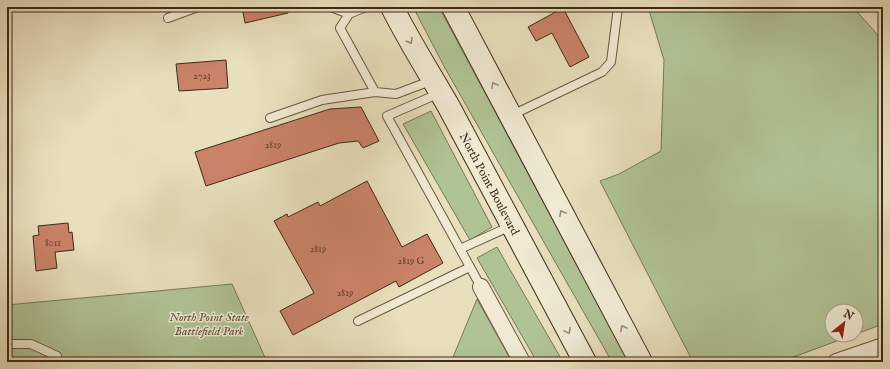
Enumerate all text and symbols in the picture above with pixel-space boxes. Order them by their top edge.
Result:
one-way arrow [406,37,413,44]
house number: 2723 [193,70,211,83]
one-way arrow [492,82,499,90]
street label: North Point Boulevard [456,130,523,238]
house number: 2819 [265,139,281,152]
one-way arrow [559,209,567,217]
house number: 8011 [45,237,61,250]
house number: 2819 [310,243,326,256]
house number: 2819 G [398,255,424,268]
house number: 2819 [337,287,353,300]
north arrow [824,303,864,343]
text: N [840,306,857,324]
park label: North Point State Battlefield Park [169,310,249,339]
one-way arrow [620,324,628,332]
one-way arrow [564,327,571,334]

